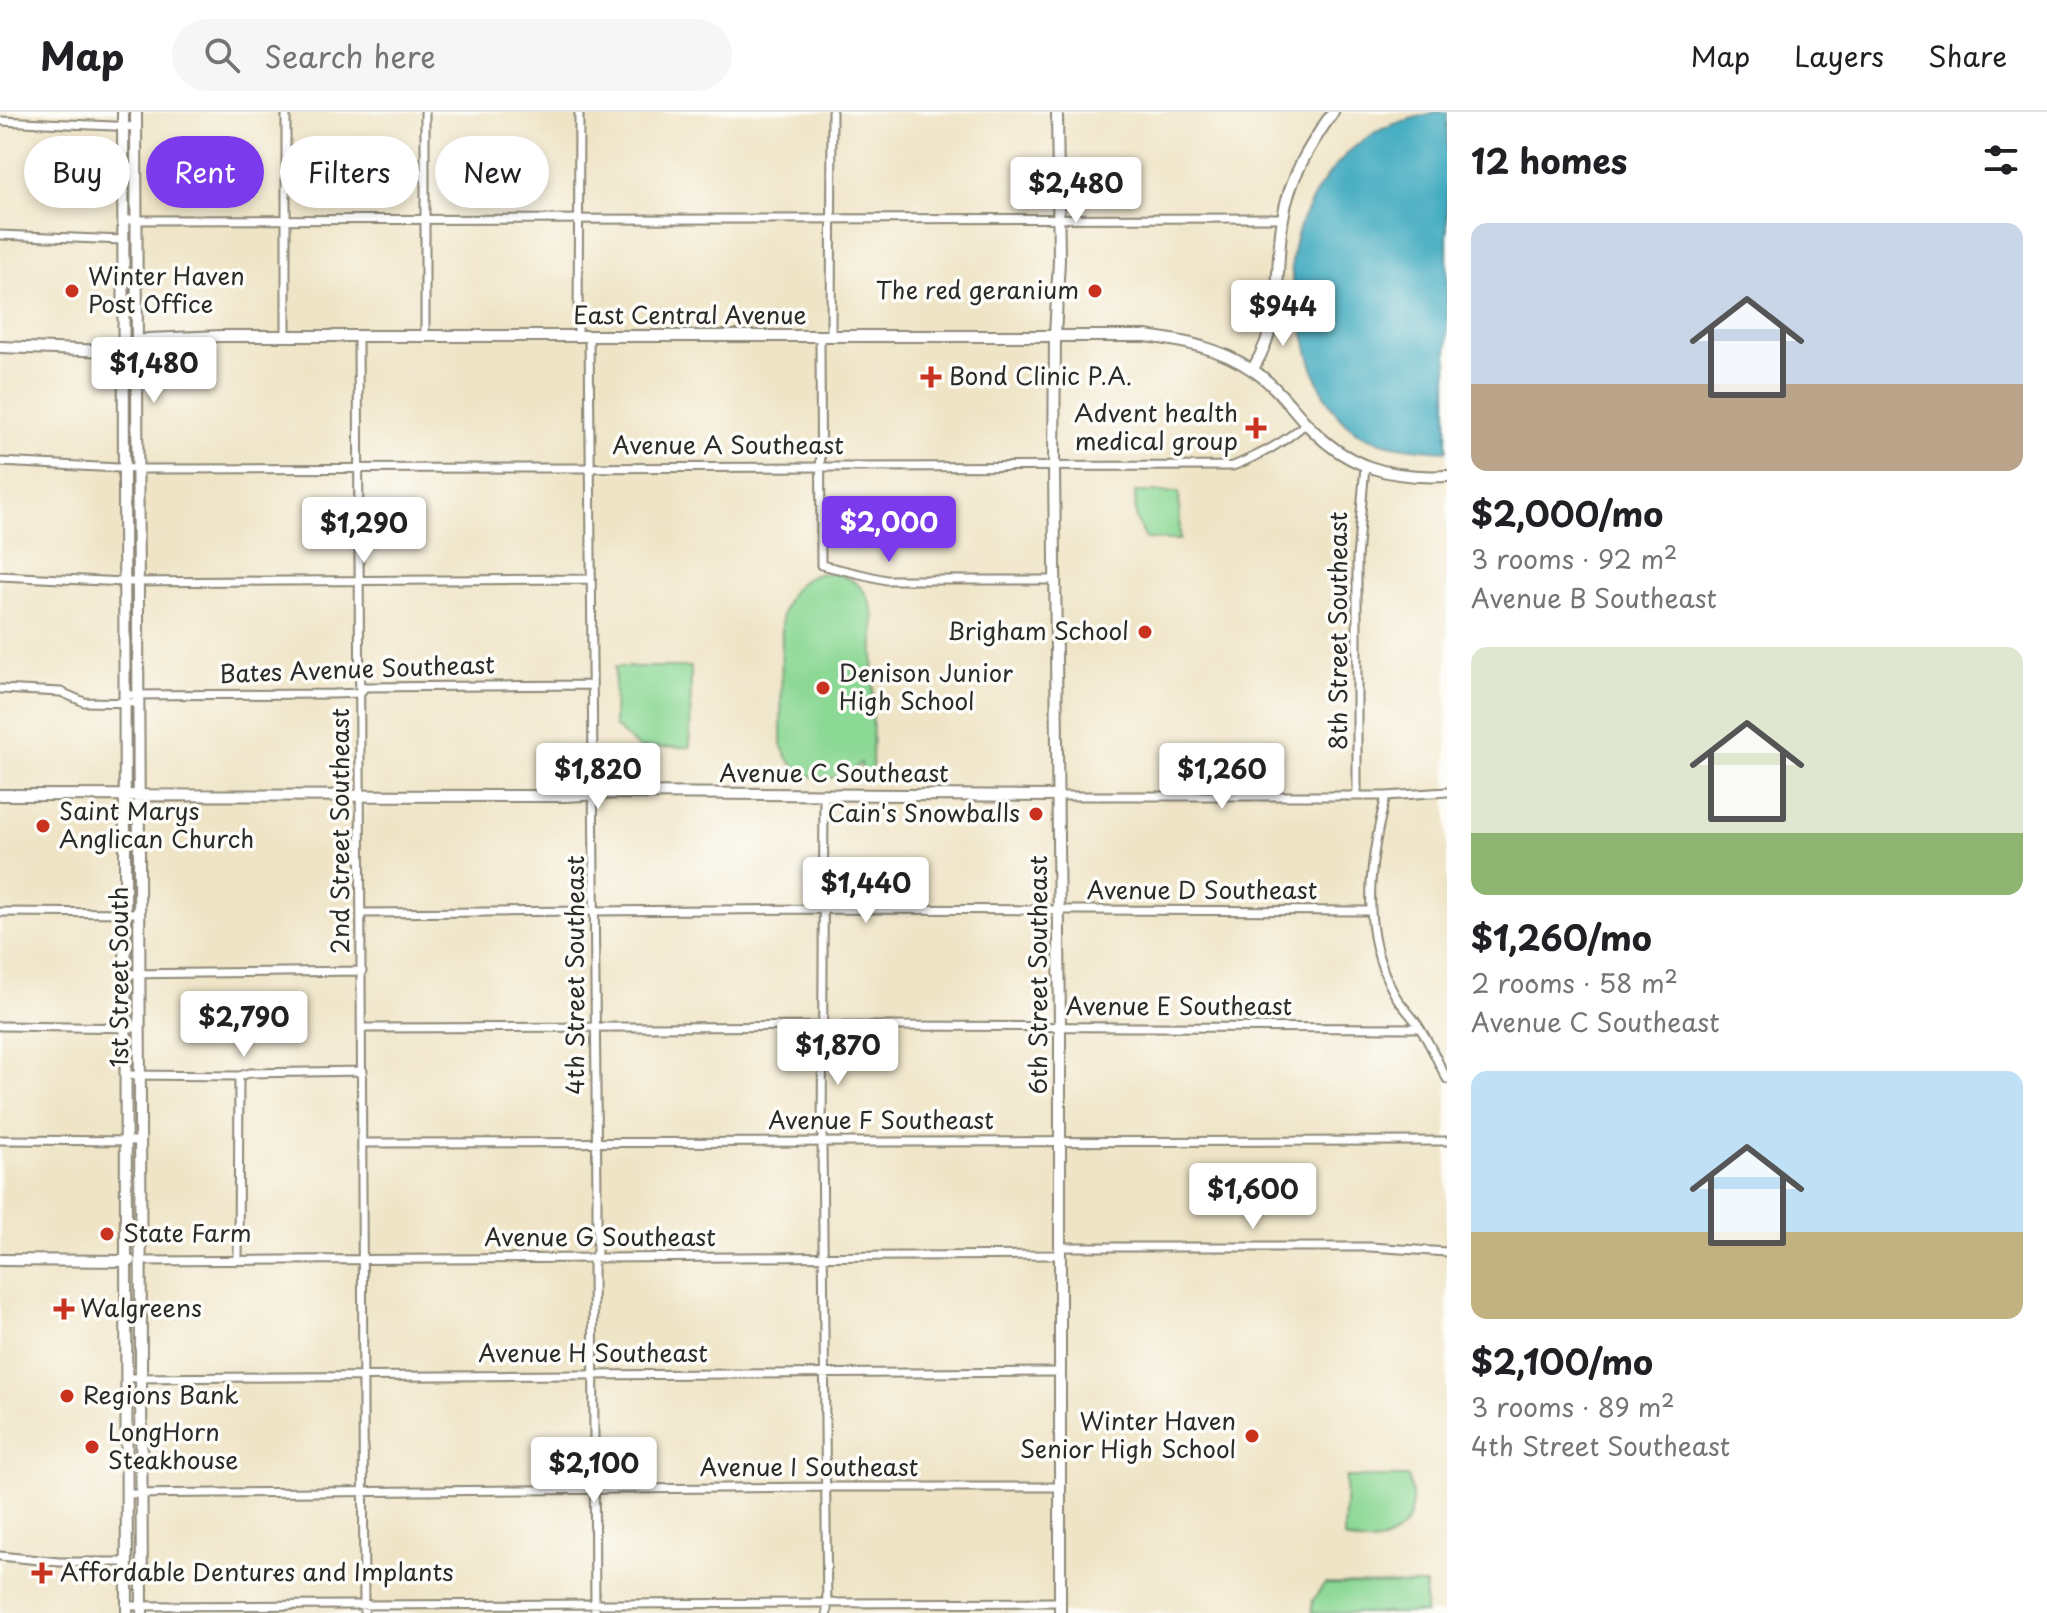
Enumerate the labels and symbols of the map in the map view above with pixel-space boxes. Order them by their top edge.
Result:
pin: $2,480 [1011,157,1141,225]
place label: Winter Haven Post Office [88,257,245,321]
place label: The red geranium [876,271,1079,307]
pin: $944 [1236,280,1330,348]
marker: Winter Haven Post Office [63,282,81,300]
marker: The red geranium [1086,282,1104,300]
street label: East Central Avenue [573,296,807,332]
pin: $1,480 [89,337,219,405]
place label: Bond Clinic P.A. [949,357,1132,393]
marker: Bond Clinic P.A. [920,366,942,388]
place label: Advent health medical group [1074,394,1238,458]
marker: Advent health medical group [1245,417,1267,439]
street label: Avenue A Southeast [612,426,844,462]
pin: $2,000 [824,496,954,564]
pin: $1,290 [299,497,429,565]
street label: 8th Street Southeast [1319,512,1355,750]
place label: Brigham School [947,612,1129,648]
marker: Brigham School [1136,623,1154,641]
street label: Bates Avenue Southeast [218,645,495,691]
place label: Denison Junior High School [839,654,1013,718]
marker: Denison Junior High School [814,679,832,697]
street label: 2nd Street Southeast [321,708,357,954]
pin: $1,820 [533,743,663,811]
pin: $1,260 [1157,743,1287,811]
street label: Avenue C Southeast [719,754,949,790]
place label: Saint Marys Anglican Church [59,792,254,856]
place label: Cain's Snowballs [828,794,1020,830]
marker: Cain's Snowballs [1027,805,1045,823]
marker: Saint Marys Anglican Church [34,817,52,835]
street label: 4th Street Southeast [556,855,592,1095]
street label: 6th Street Southeast [1019,856,1055,1095]
pin: $1,440 [801,857,931,925]
street label: Avenue D Southeast [1087,871,1317,907]
street label: 1st Street South [100,886,136,1068]
street label: Avenue E Southeast [1066,987,1292,1023]
pin: $2,790 [179,991,309,1059]
pin: $1,870 [773,1019,903,1087]
street label: Avenue F Southeast [768,1101,994,1137]
pin: $1,600 [1188,1163,1318,1231]
place label: State Farm [123,1214,252,1250]
street label: Avenue G Southeast [484,1218,716,1254]
marker: State Farm [98,1225,116,1243]
place label: Walgreens [80,1289,202,1325]
marker: Walgreens [55,1300,73,1318]
street label: Avenue H Southeast [478,1334,708,1370]
place label: Regions Bank [83,1376,239,1412]
marker: Regions Bank [58,1387,76,1405]
place label: Winter Haven Senior High School [1020,1402,1236,1466]
place label: LongHorn Steakhouse [108,1413,238,1477]
marker: Winter Haven Senior High School [1243,1427,1261,1445]
pin: $2,100 [529,1437,659,1505]
marker: LongHorn Steakhouse [83,1438,101,1456]
street label: Avenue I Southeast [700,1448,918,1484]
place label: Affordable Dentures and Implants [60,1553,454,1589]
marker: Affordable Dentures and Implants [31,1562,53,1584]

